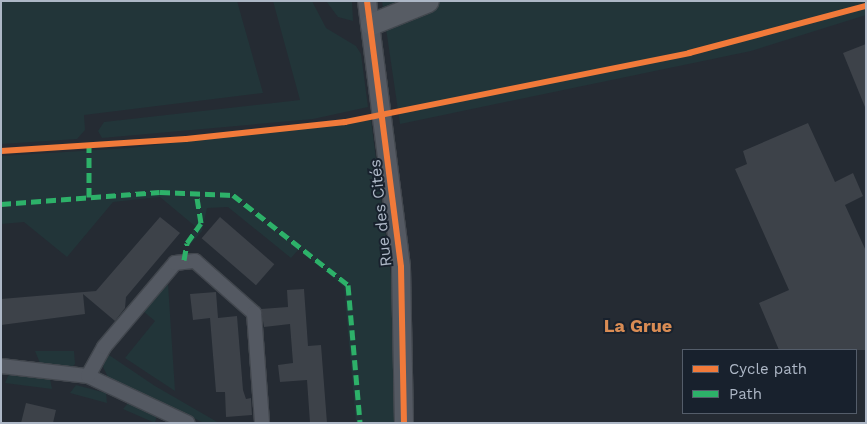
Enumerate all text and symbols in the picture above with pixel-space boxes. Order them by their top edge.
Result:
street label: Rue des Cités [366,158,396,268]
district label: La Grue [604,315,672,337]
legend [682,349,857,414]
text: Cycle path [729,360,807,378]
text: Path [729,385,762,403]

